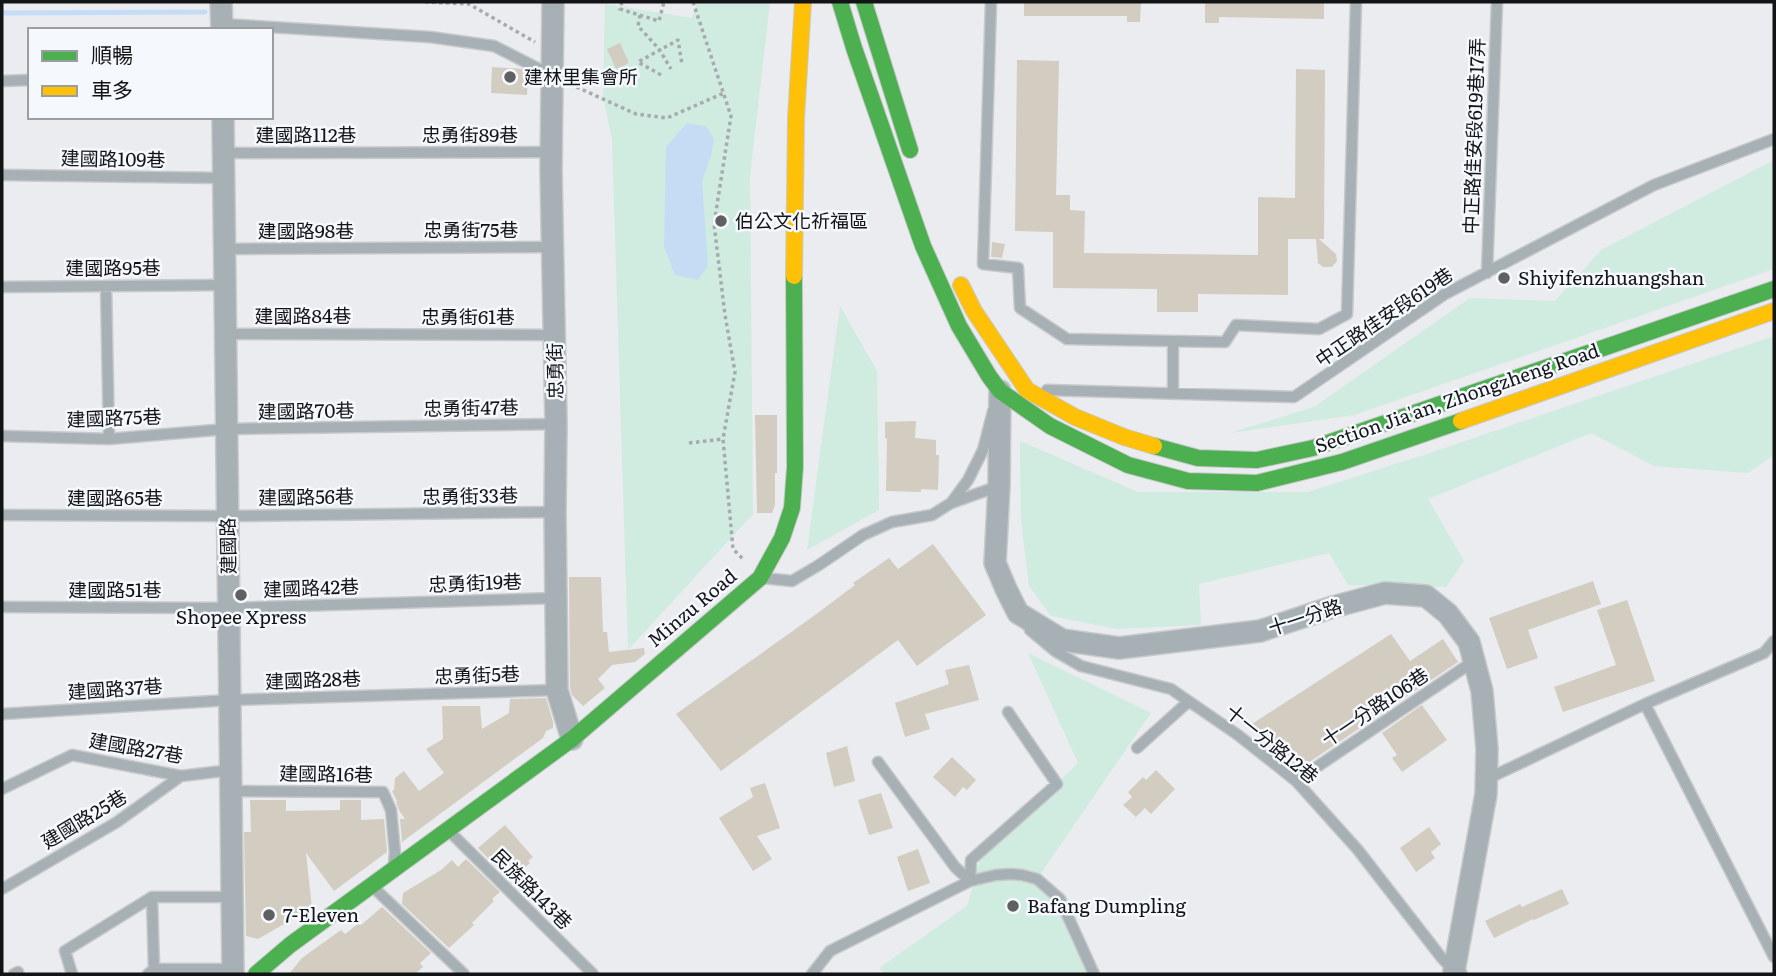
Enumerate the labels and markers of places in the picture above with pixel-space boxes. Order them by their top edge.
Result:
place label: 建林里集會所 [524,62,638,90]
marker: 建林里集會所 [502,69,518,85]
place label: 伯公文化祈福區 [735,206,868,234]
marker: 伯公文化祈福區 [713,213,729,229]
place label: Shiyifenzhuangshan [1518,263,1704,291]
marker: Shiyifenzhuangshan [1496,270,1512,286]
marker: Shopee Xpress [233,587,249,603]
place label: Shopee Xpress [176,602,307,630]
place label: Bafang Dumpling [1027,891,1187,919]
marker: Bafang Dumpling [1005,898,1021,914]
place label: 7-Eleven [283,900,359,928]
marker: 7-Eleven [261,907,277,923]

